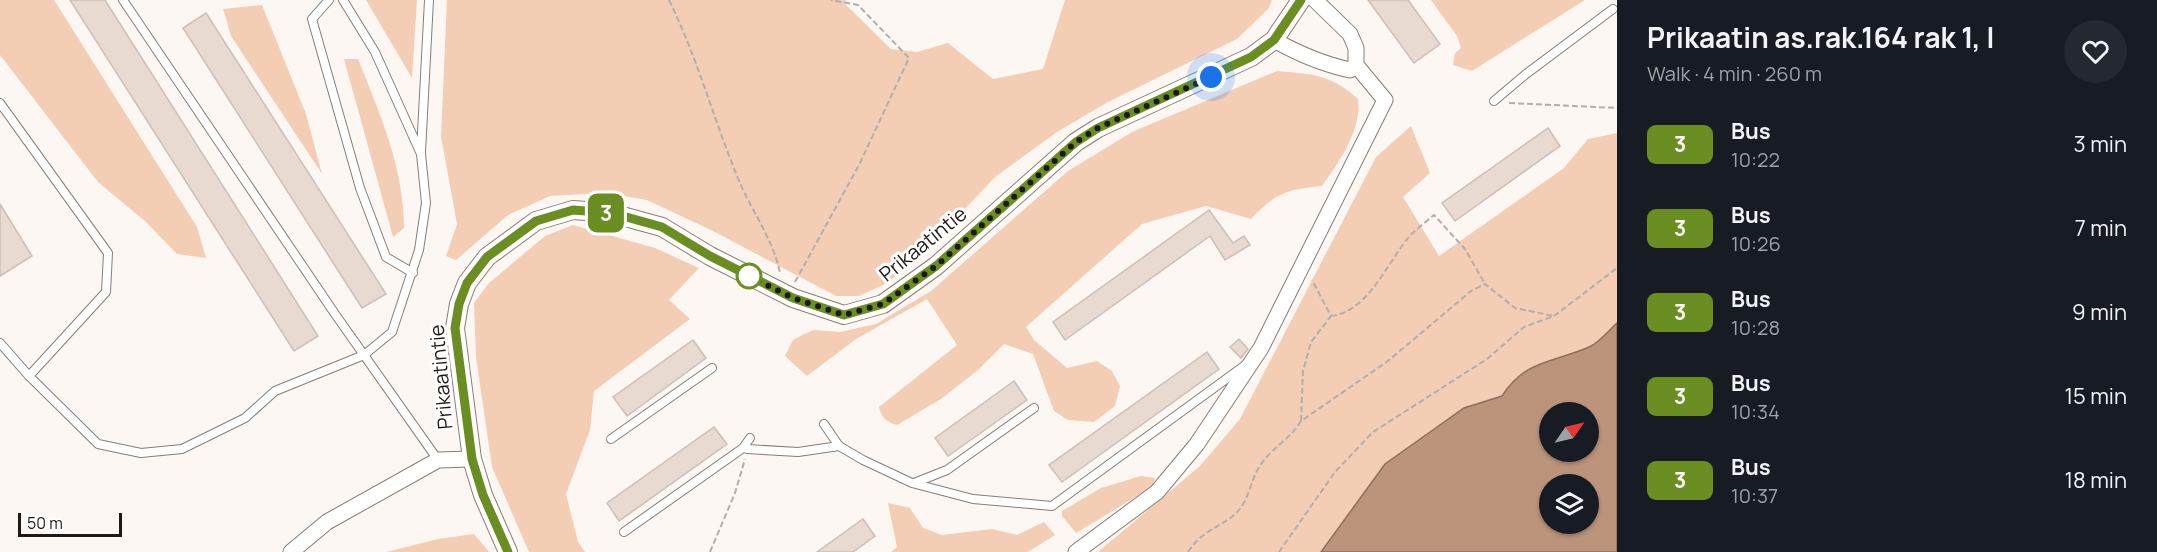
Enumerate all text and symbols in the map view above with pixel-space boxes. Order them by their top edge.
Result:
text: Prikaatin as.rak.164 rak 1, I [1647,18,1994,56]
button: heart [2064,20,2127,83]
text: Walk · 4 min · 260 m [1647,60,1822,87]
your location [1196,62,1226,92]
text: Bus [1731,116,1771,146]
text: 3 min [2074,129,2127,159]
text: 3 [1674,130,1686,158]
text: 10:22 [1731,146,1780,173]
line badge: 3 [586,194,626,232]
text: 3 [600,199,612,227]
street label: Prikaatintie [873,200,972,287]
text: Bus [1731,200,1771,230]
text: 7 min [2075,213,2127,243]
text: 3 [1674,214,1686,242]
text: 10:26 [1731,230,1781,257]
unlabelled marker [736,263,762,289]
text: Bus [1731,284,1771,314]
text: 9 min [2072,297,2127,327]
text: 3 [1674,298,1686,326]
text: 10:28 [1731,314,1780,341]
street label: Prikaatintie [422,324,459,431]
text: Bus [1731,368,1771,398]
text: 15 min [2064,381,2127,411]
text: 3 [1674,382,1686,410]
text: 10:34 [1731,398,1780,425]
north arrow [1539,402,1599,462]
map controls [1539,402,1599,534]
text: Bus [1731,452,1771,482]
text: 18 min [2064,465,2127,495]
text: 3 [1674,466,1686,494]
button: layers [1539,474,1599,534]
text: 10:37 [1731,482,1778,509]
scale bar [18,510,122,538]
text: 50 m [27,512,63,534]

